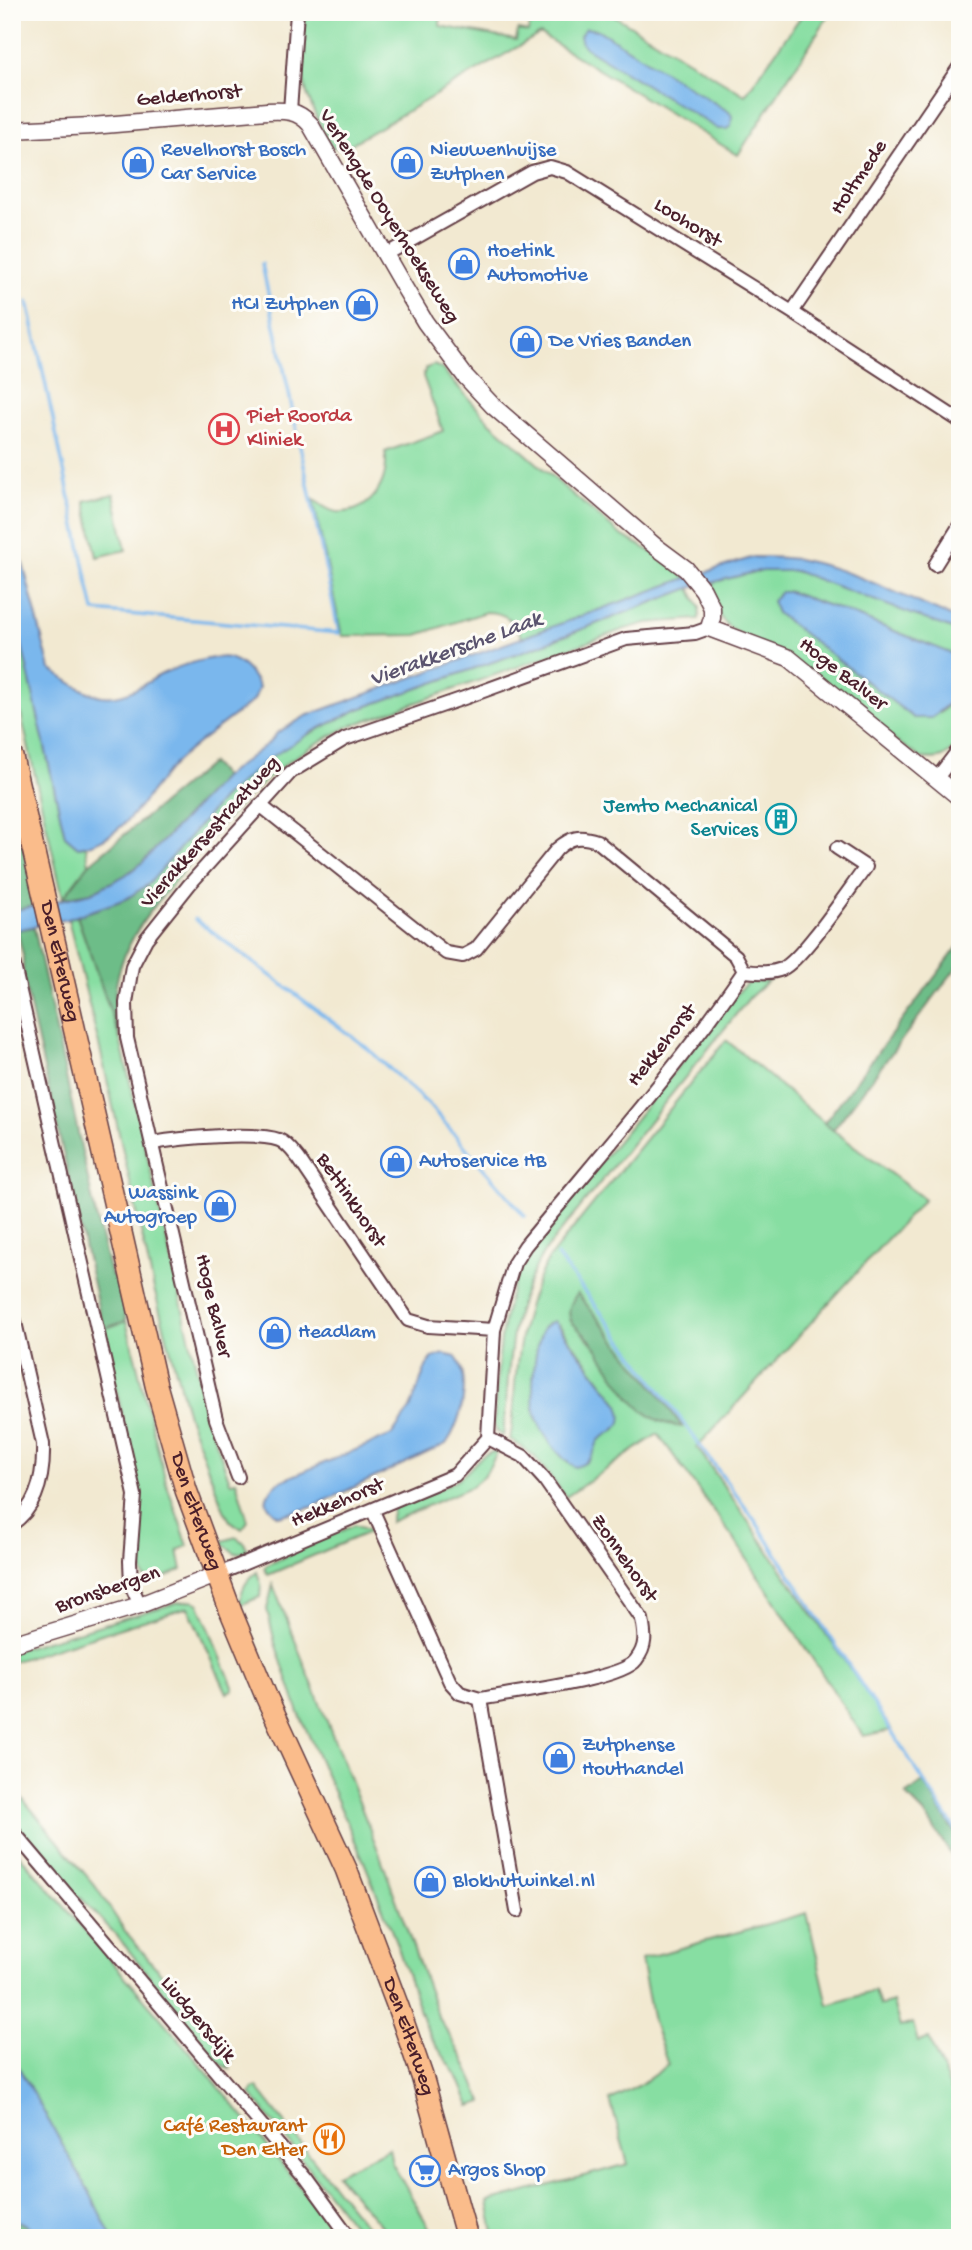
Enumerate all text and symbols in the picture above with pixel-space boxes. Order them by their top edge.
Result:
street label: Gelderhorst [136,80,245,114]
street label: Verlengde Ooyerhoekseweg [311,105,464,329]
street label: Holtmede [826,135,895,220]
place label: Revelhorst Bosch Car Service [161,139,306,188]
place label: Nieuwenhuijse Zutphen [430,139,558,188]
shop icon: Revelhorst Bosch Car Service [121,146,155,180]
shop icon: Nieuwenhuijse Zutphen [390,146,424,180]
street label: Loohorst [648,193,728,256]
place label: Hoetink Automotive [487,240,589,289]
shop icon: Hoetink Automotive [447,247,481,281]
shop icon: HCI Zutphen [345,288,379,322]
place label: HCI Zutphen [231,293,339,318]
shop icon: De Vries Banden [509,325,543,359]
place label: De Vries Banden [547,330,691,355]
place label: Piet Roorda Kliniek [246,405,353,454]
hospital icon: Piet Roorda Kliniek [207,412,241,446]
water label: Vierakkersche Laak [366,605,548,694]
street label: Hoge Balver [793,633,892,718]
street label: Vierakkersestraatweg [135,752,286,915]
place label: Jemto Mechanical Services [603,795,759,844]
building icon: Jemto Mechanical Services [764,802,798,836]
street label: Den Elterweg [33,897,85,1025]
street label: Hekkehorst [623,998,705,1092]
shop icon: Autoservice HB [379,1145,413,1179]
street label: Bettinkhorst [309,1148,392,1255]
place label: Autoservice HB [419,1150,547,1175]
place label: Wassink Autogroep [104,1182,200,1231]
shop icon: Wassink Autogroep [203,1189,237,1223]
street label: Hoge Balver [188,1252,236,1362]
shop icon: Headlam [258,1316,292,1350]
place label: Headlam [298,1321,376,1346]
street label: Den Elterweg [163,1448,227,1574]
street label: Hekkehorst [288,1472,390,1535]
street label: Zonnehorst [584,1510,664,1610]
street label: Bronsbergen [51,1561,164,1621]
place label: Zutphense Houthandel [582,1734,684,1783]
shop icon: Zutphense Houthandel [542,1741,576,1775]
shop icon: Blokhutwinkel.nl [413,1865,447,1899]
place label: Blokhutwinkel.nl [452,1870,595,1895]
street label: Liudgersdijk [154,1972,242,2070]
street label: Den Elterweg [375,1972,439,2099]
place label: Café Restaurant Den Elter [163,2115,308,2164]
restaurant icon: Café Restaurant Den Elter [312,2122,346,2156]
supermarket icon: Argos Shop [408,2154,442,2188]
place label: Argos Shop [448,2159,546,2184]

